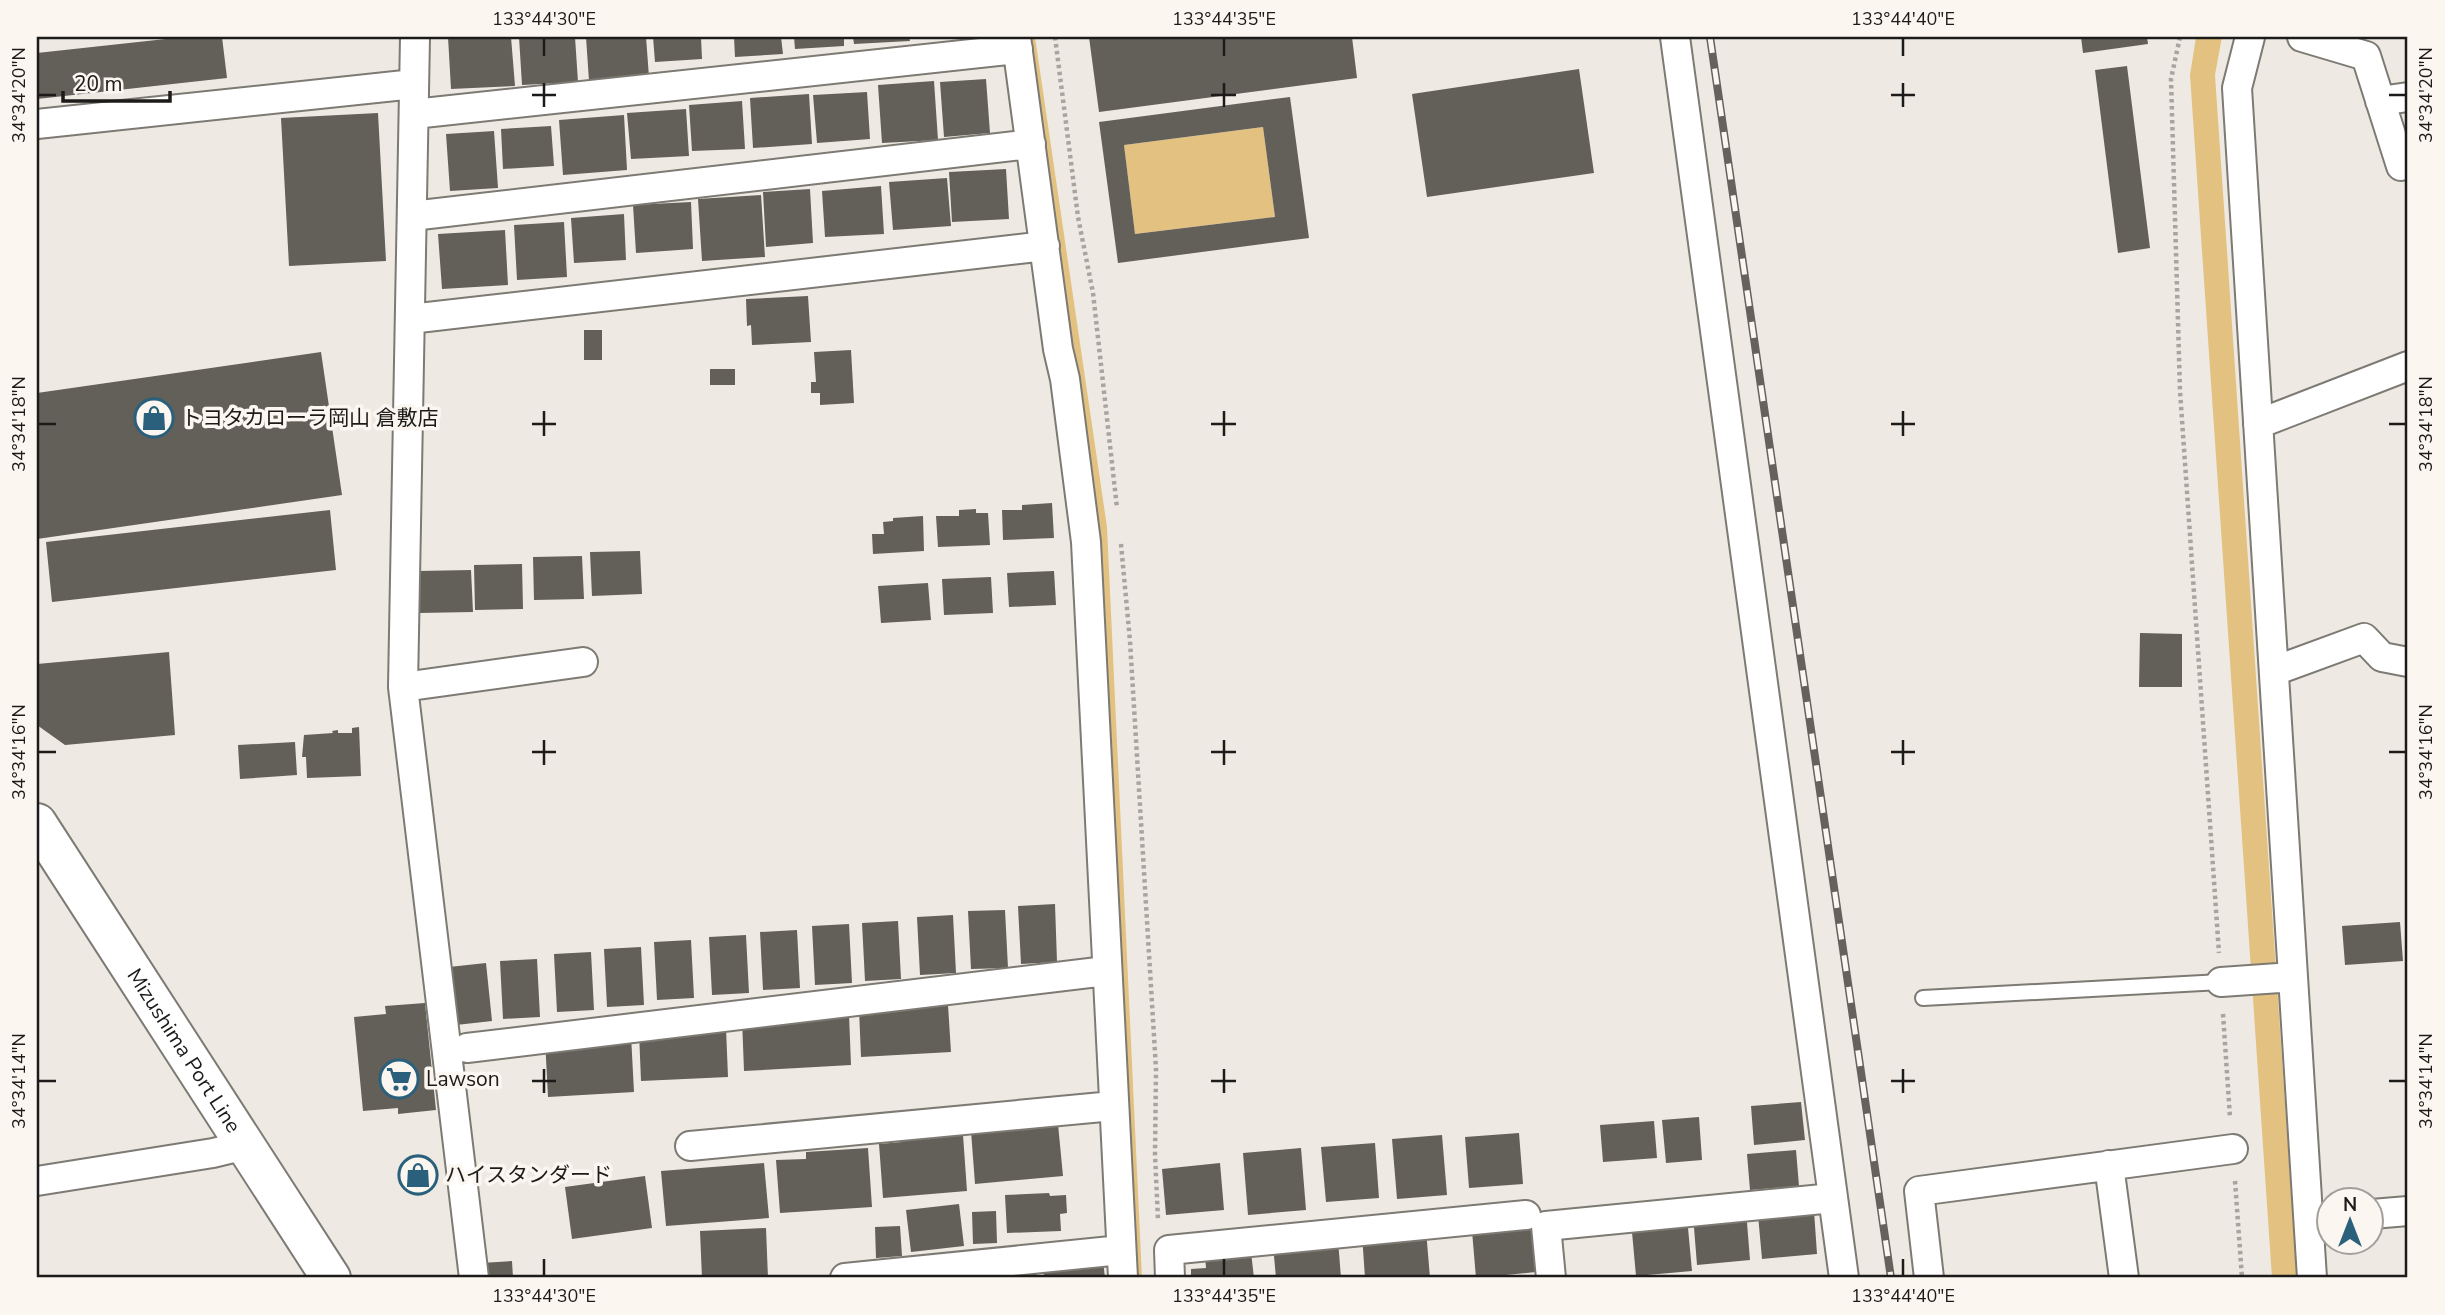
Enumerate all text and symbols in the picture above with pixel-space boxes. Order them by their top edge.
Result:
text: 133°44'30"E [492,7,596,31]
text: 133°44'35"E [1172,7,1276,31]
text: 133°44'40"E [1851,7,1955,31]
text: 34°34'20"N [7,47,31,143]
text: 34°34'20"N [2414,47,2438,143]
scale bar [63,60,170,104]
text: 20 m [74,70,123,98]
text: 34°34'18"N [7,376,31,472]
text: 34°34'18"N [2414,376,2438,472]
shop icon: トヨタカローラ岡山 倉敷店 [133,397,175,439]
place label: トヨタカローラ岡山 倉敷店 [181,404,438,432]
text: 34°34'16"N [7,704,31,800]
text: 34°34'16"N [2414,704,2438,800]
street label: Mizushima Port Line [121,963,248,1138]
text: 34°34'14"N [7,1033,31,1129]
text: 34°34'14"N [2414,1033,2438,1129]
supermarket icon: Lawson [378,1058,420,1100]
place label: Lawson [426,1065,500,1093]
shop icon: ハイスタンダード [397,1154,439,1196]
place label: ハイスタンダード [445,1161,612,1189]
north arrow [2316,1186,2386,1256]
text: N [2343,1192,2357,1218]
text: 133°44'30"E [492,1284,596,1308]
text: 133°44'35"E [1172,1284,1276,1308]
text: 133°44'40"E [1851,1284,1955,1308]

